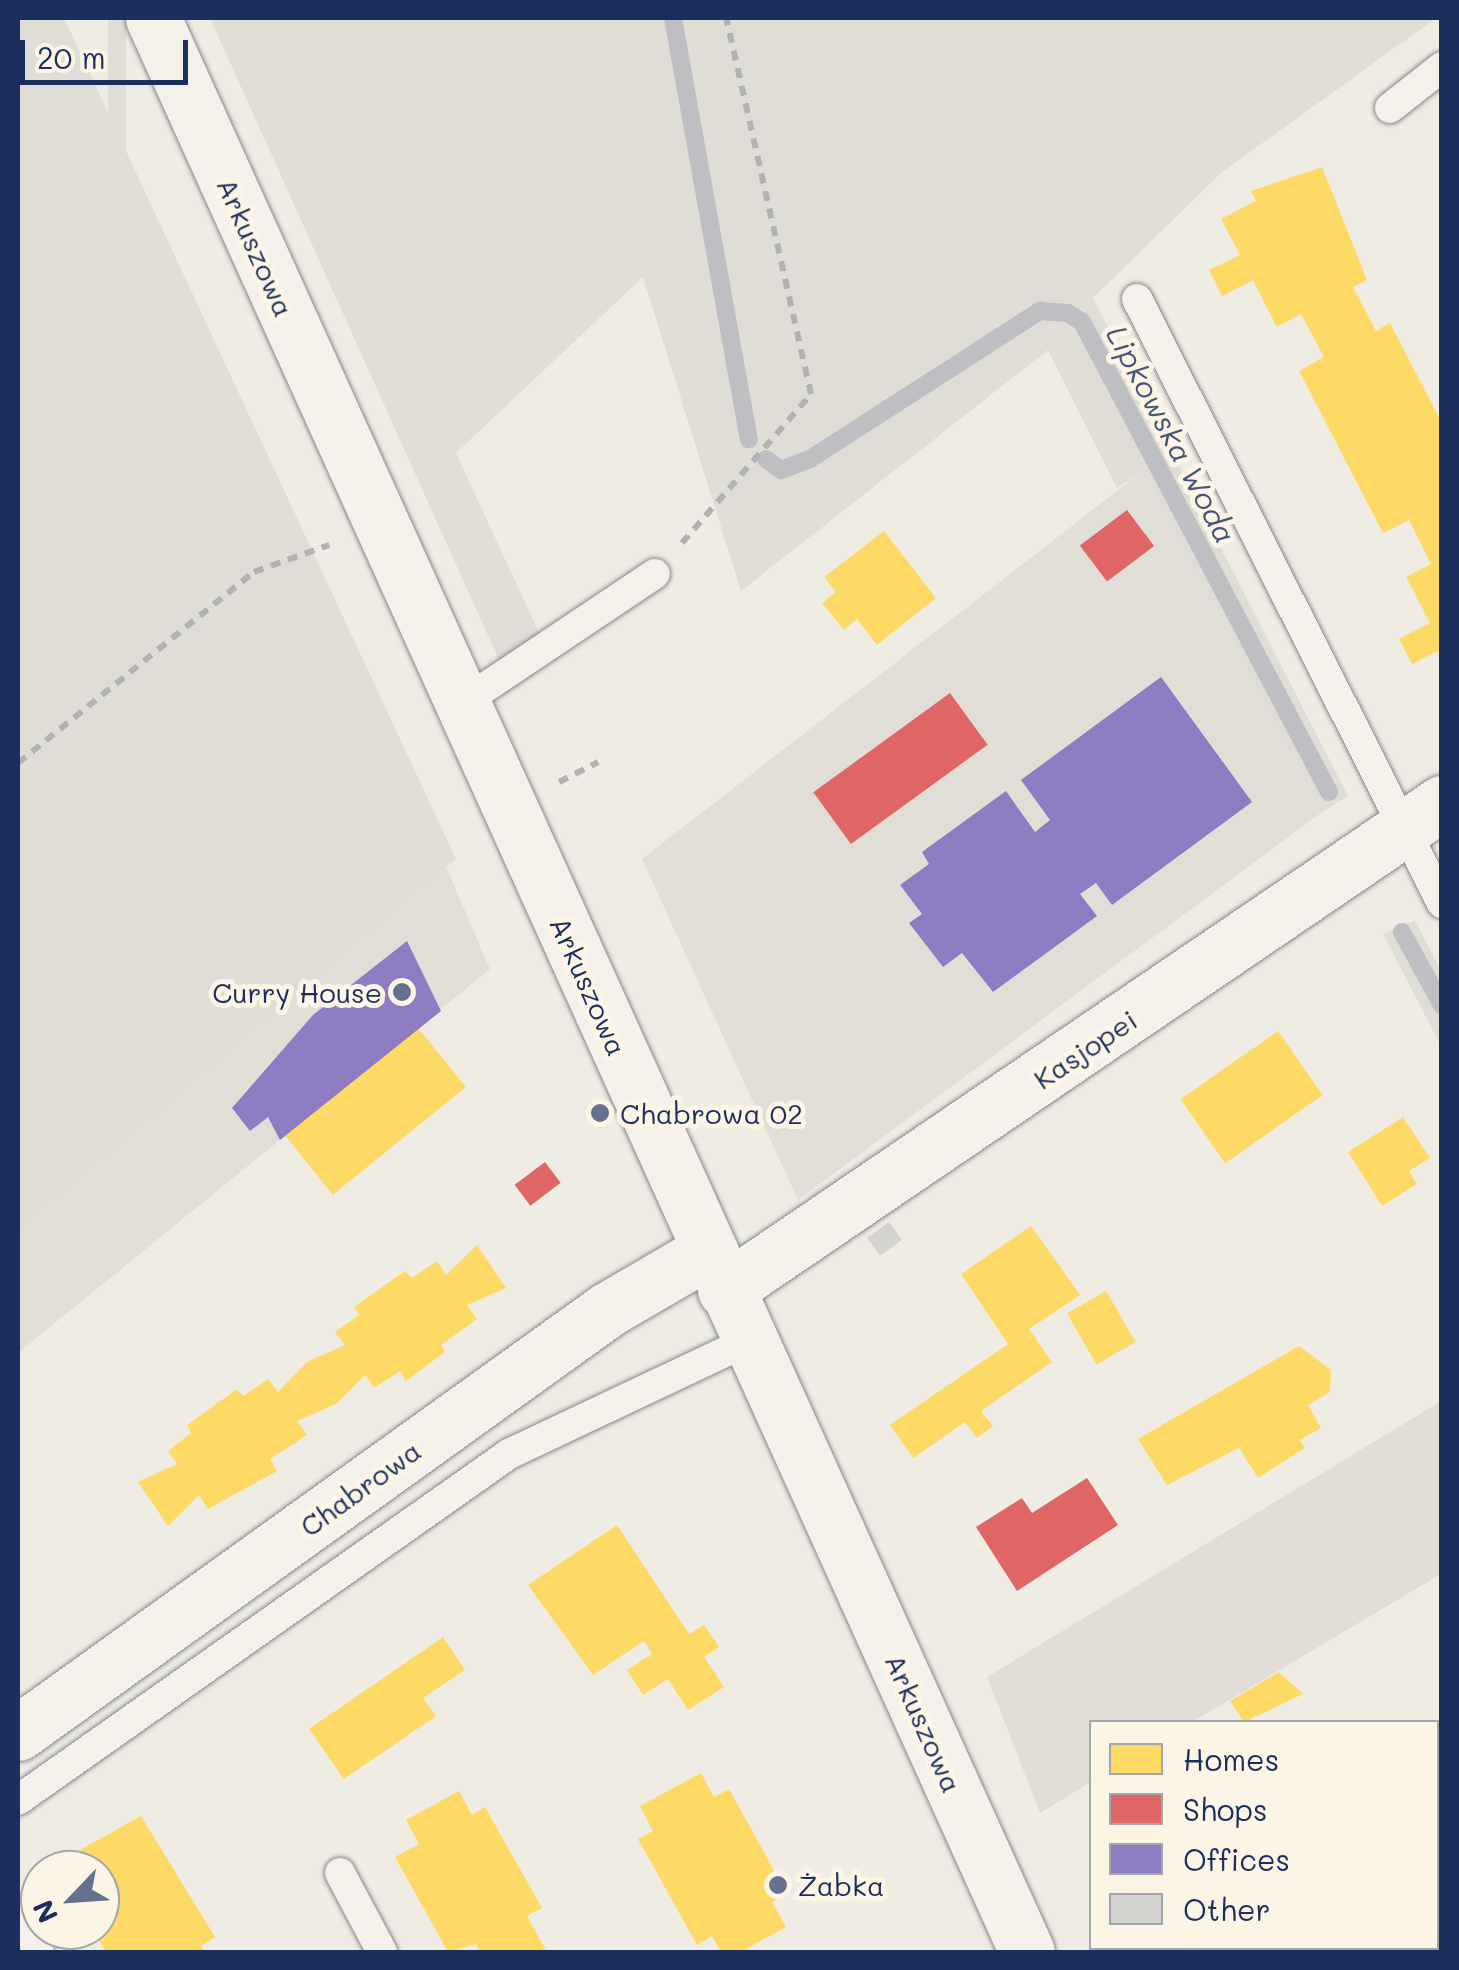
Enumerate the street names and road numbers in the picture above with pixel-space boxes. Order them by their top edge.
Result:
street label: Arkuszowa [210,172,302,322]
street label: Arkuszowa [543,911,635,1061]
street label: Kasjopei [1027,1002,1143,1096]
street label: Chabrowa [293,1433,427,1543]
street label: Arkuszowa [878,1648,970,1798]

